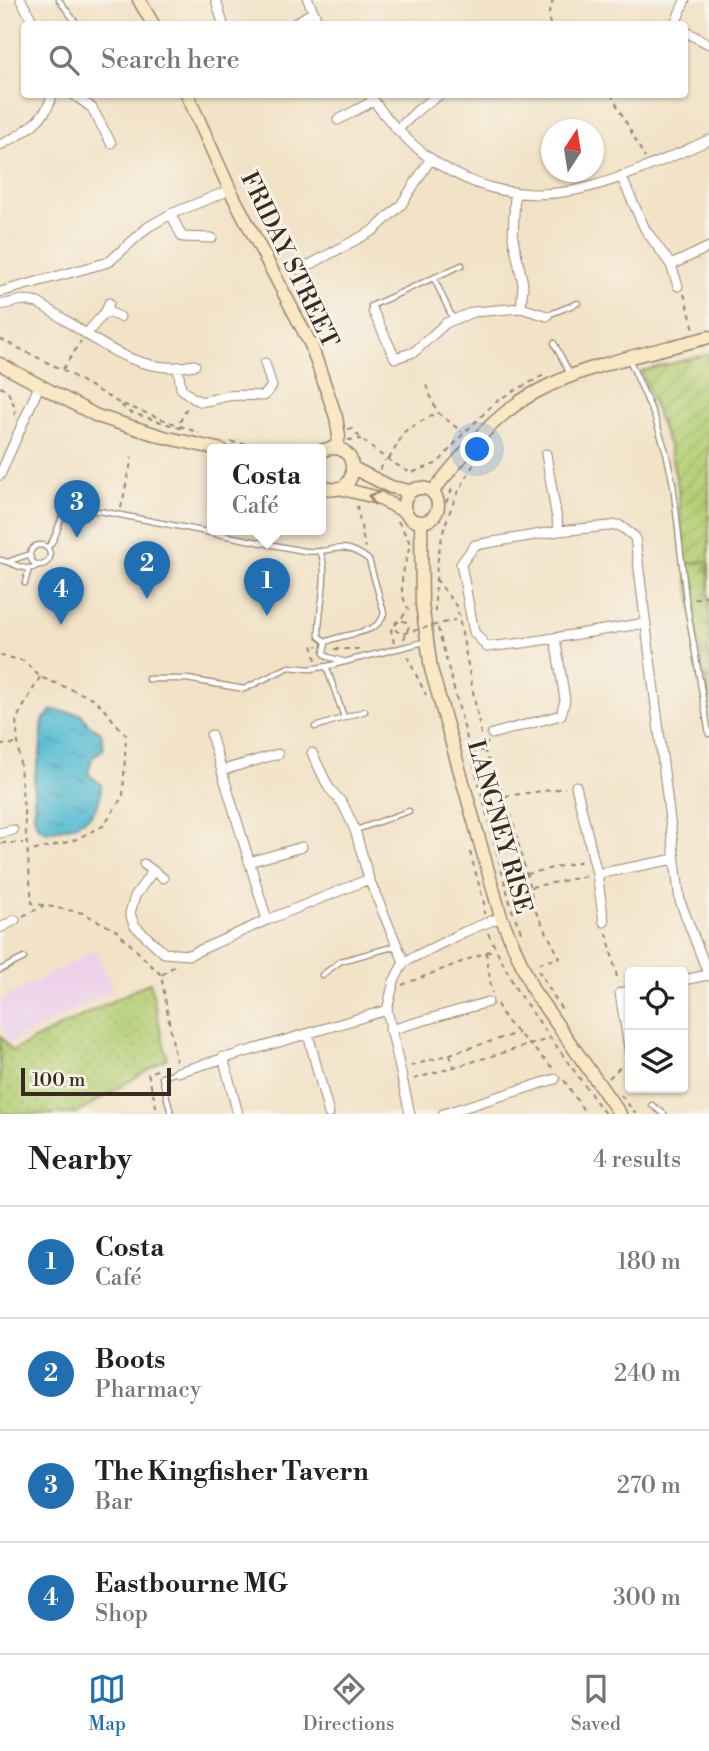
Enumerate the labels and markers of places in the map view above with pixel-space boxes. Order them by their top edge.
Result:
pin: 3 [54,480,100,538]
pin: 2 [124,541,170,599]
pin: 1 [244,558,290,616]
pin: 4 [38,567,84,625]

